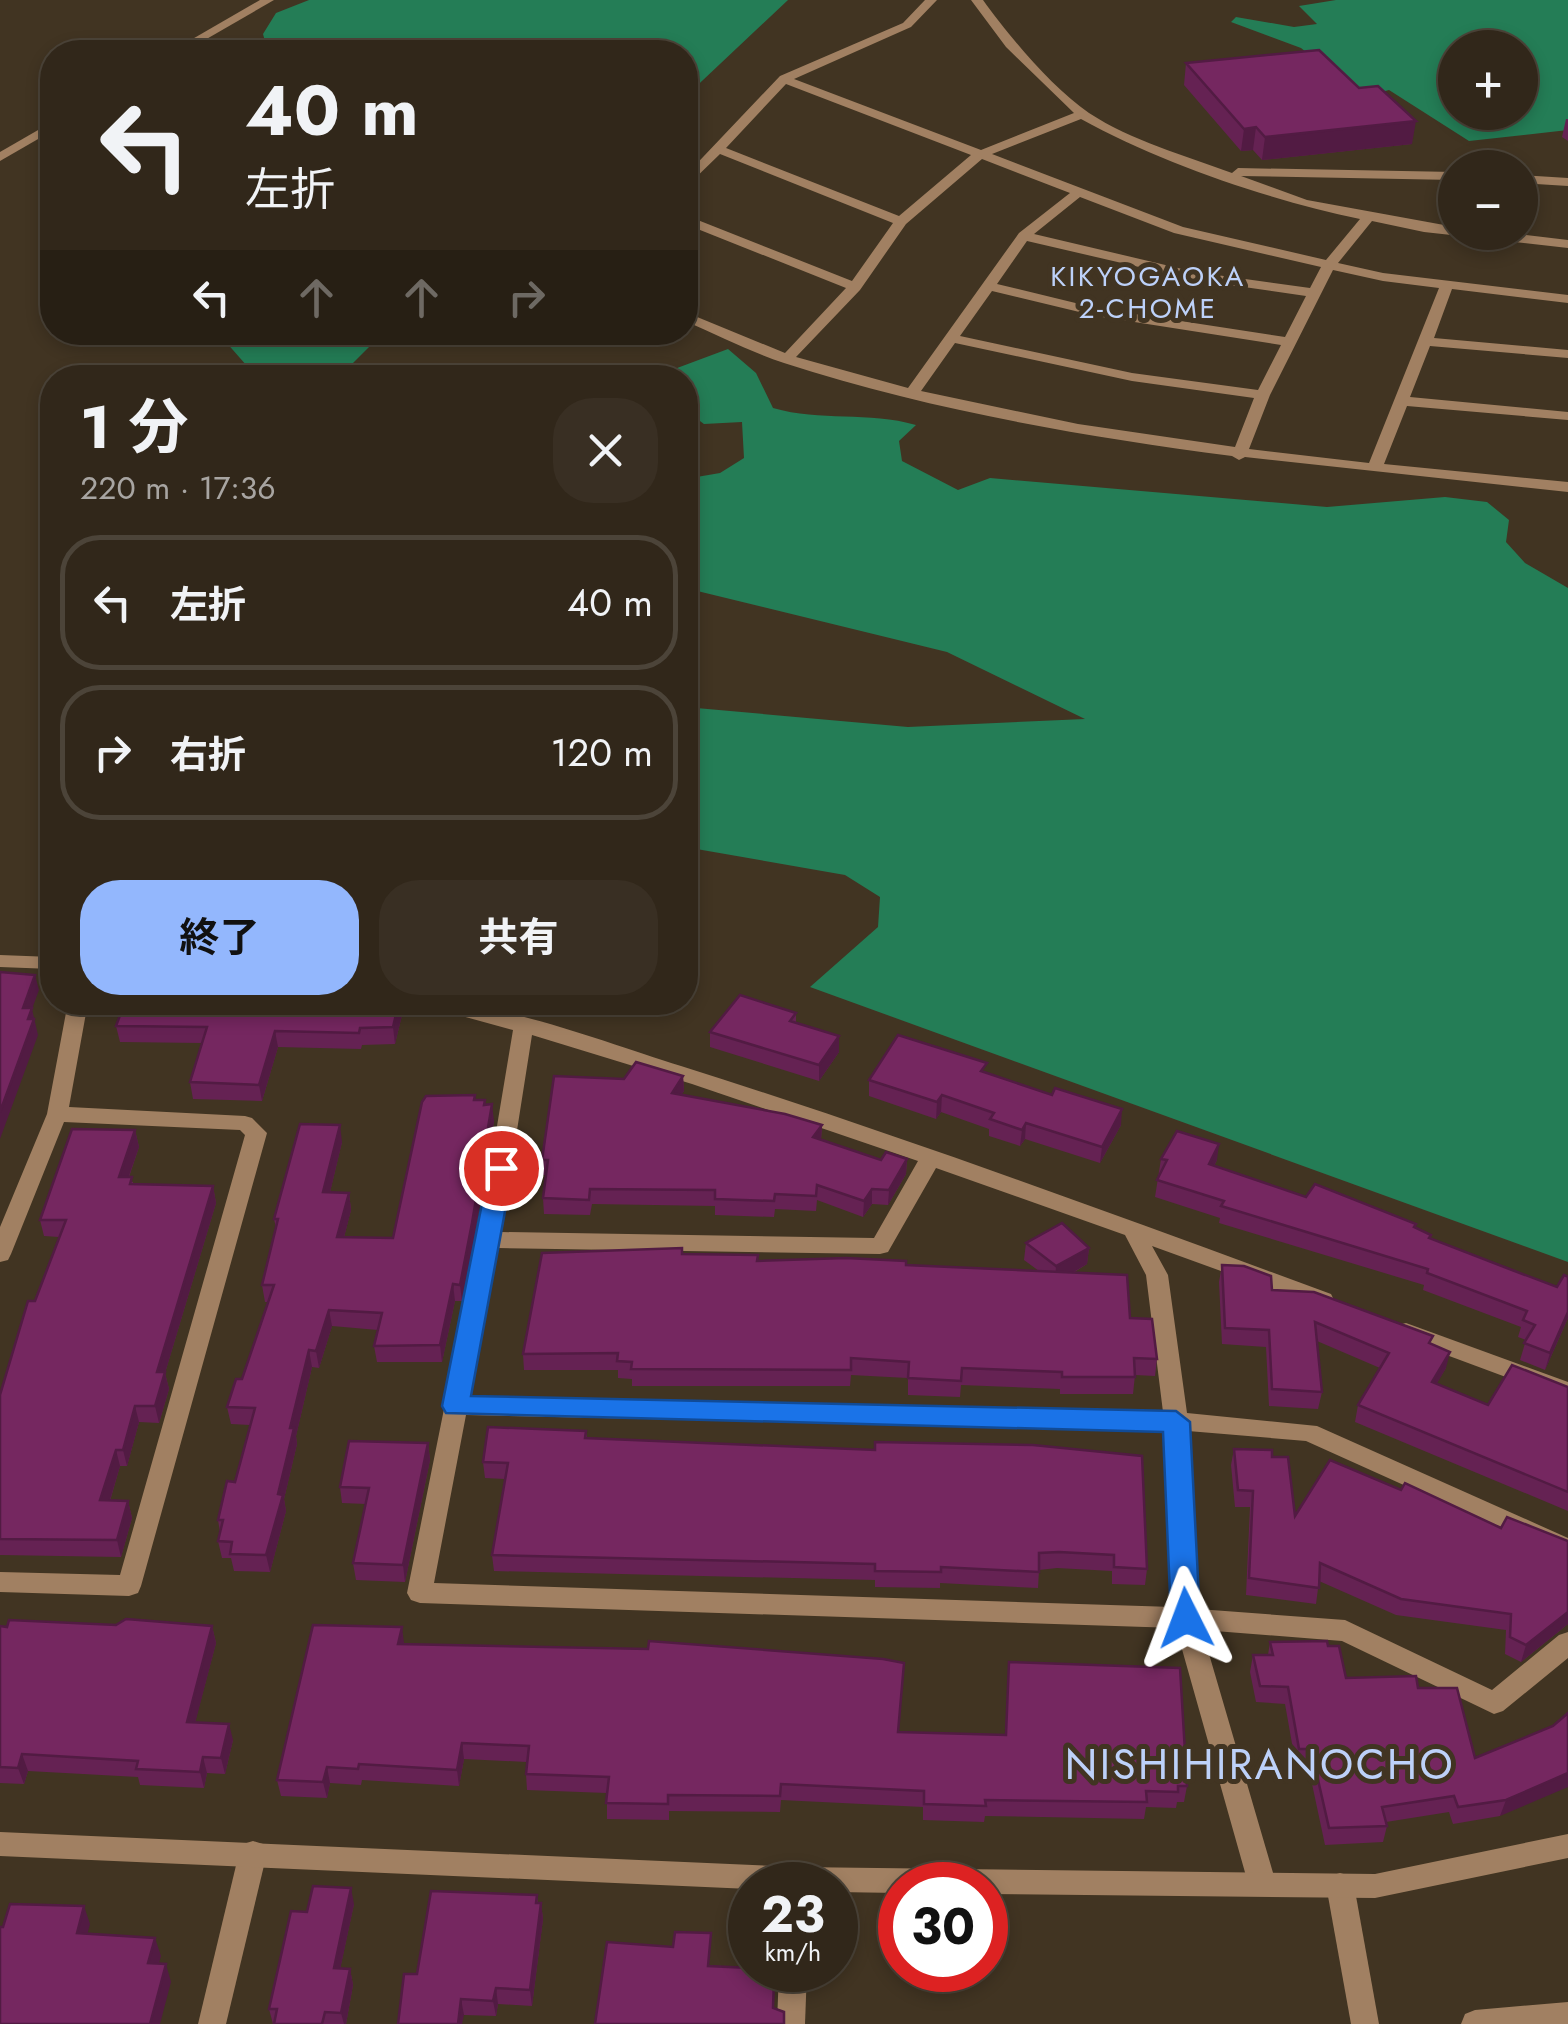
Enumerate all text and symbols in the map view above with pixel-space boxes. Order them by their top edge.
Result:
map controls [1438,30,1538,250]
button: + [1438,30,1538,130]
text: 40 m [245,60,419,161]
icon: left [80,80,210,210]
button: − [1438,150,1538,250]
text: 左折 [245,157,335,222]
district label: KIKYOGAOKA 2-CHOME [1050,256,1246,329]
icon: left [184,270,239,325]
icon: ahead [289,270,344,325]
icon: ahead [394,270,449,325]
icon: right [499,270,554,325]
text: 1 分 [80,384,189,471]
button: close [553,398,658,503]
text: 220 m · 17:36 [80,465,276,511]
icon: left [85,575,140,630]
text: 40 m [567,575,653,630]
text: 左折 [170,577,246,632]
icon: right [85,725,140,780]
text: 120 m [550,725,653,780]
text: 右折 [170,727,246,782]
button: 終了 [80,880,359,995]
button: 共有 [379,880,658,995]
pin [459,1126,544,1211]
icon: arrive [474,1141,529,1196]
position arrow [1134,1566,1238,1670]
district label: NISHIHIRANOCHO [1065,1734,1455,1795]
speed limit sign: 30 [878,1862,1008,1992]
text: 23 [761,1878,825,1951]
text: km/h [765,1934,821,1970]

